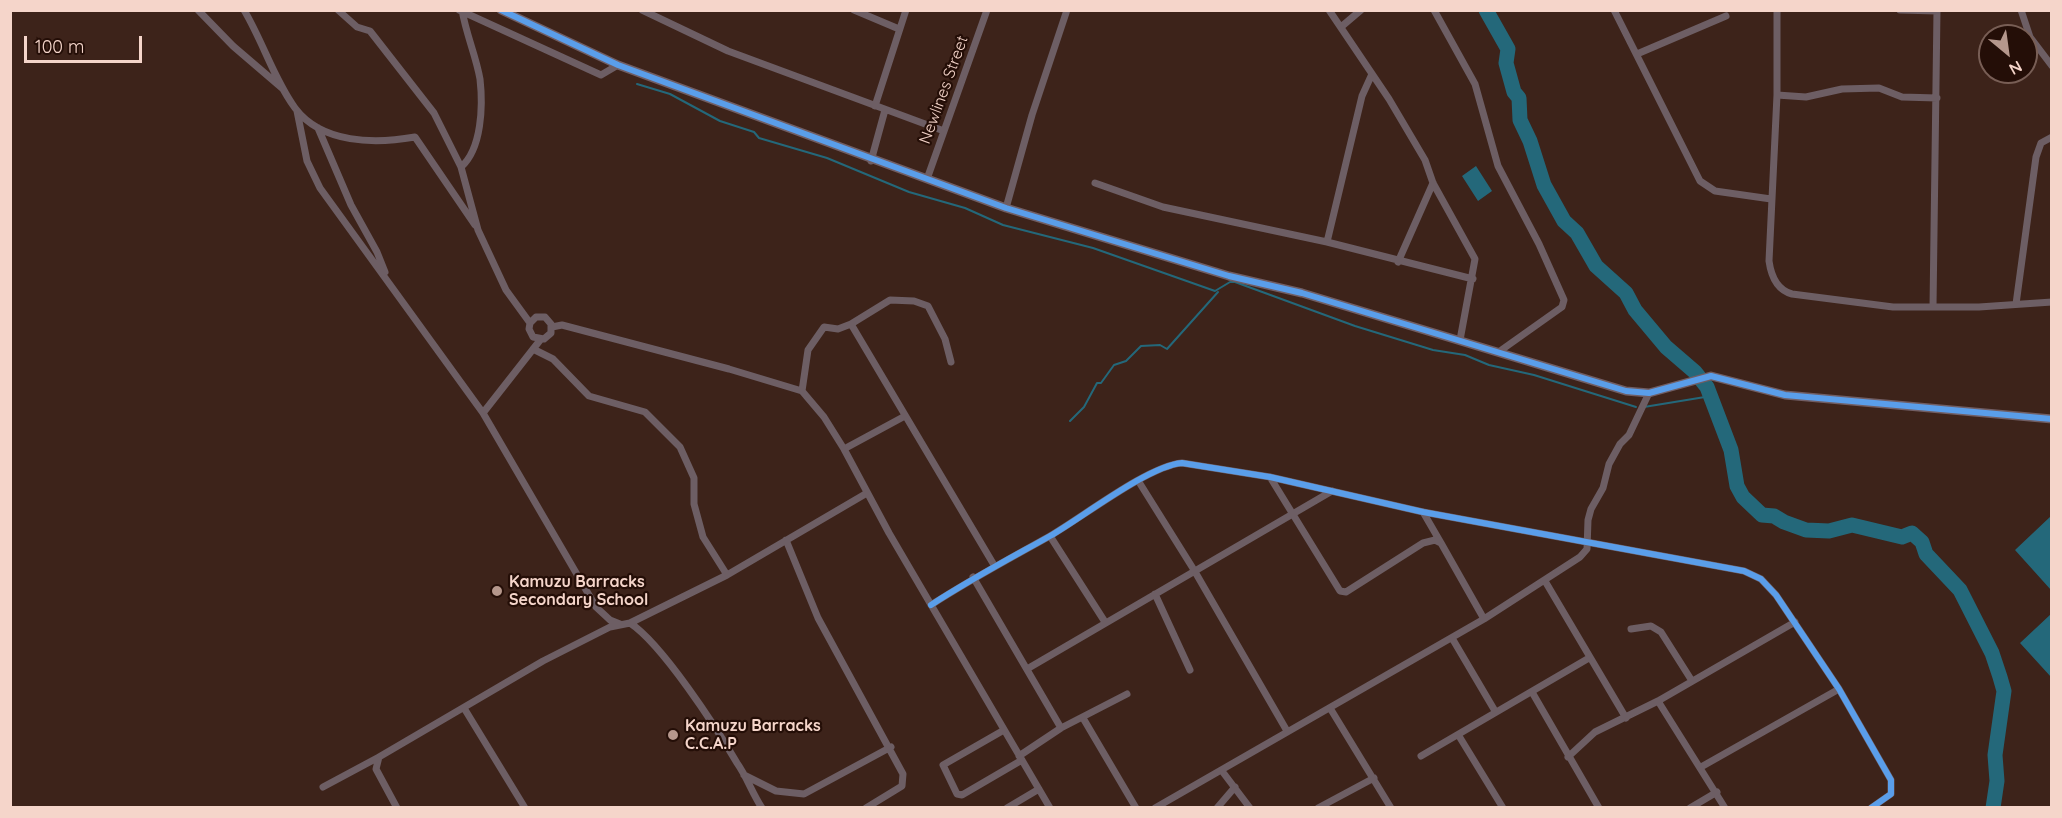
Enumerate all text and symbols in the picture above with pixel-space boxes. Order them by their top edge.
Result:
scale bar [27,24,146,62]
north arrow [1978,24,2038,84]
street label: Newlines Street [916,33,972,147]
text: 100 m [35,35,84,58]
text: N [2006,56,2026,80]
place label: Kamuzu Barracks Secondary School [509,572,648,610]
marker: Kamuzu Barracks Secondary School [490,584,504,598]
place label: Kamuzu Barracks C.C.A.P [685,716,821,754]
marker: Kamuzu Barracks C.C.A.P [666,728,680,742]

